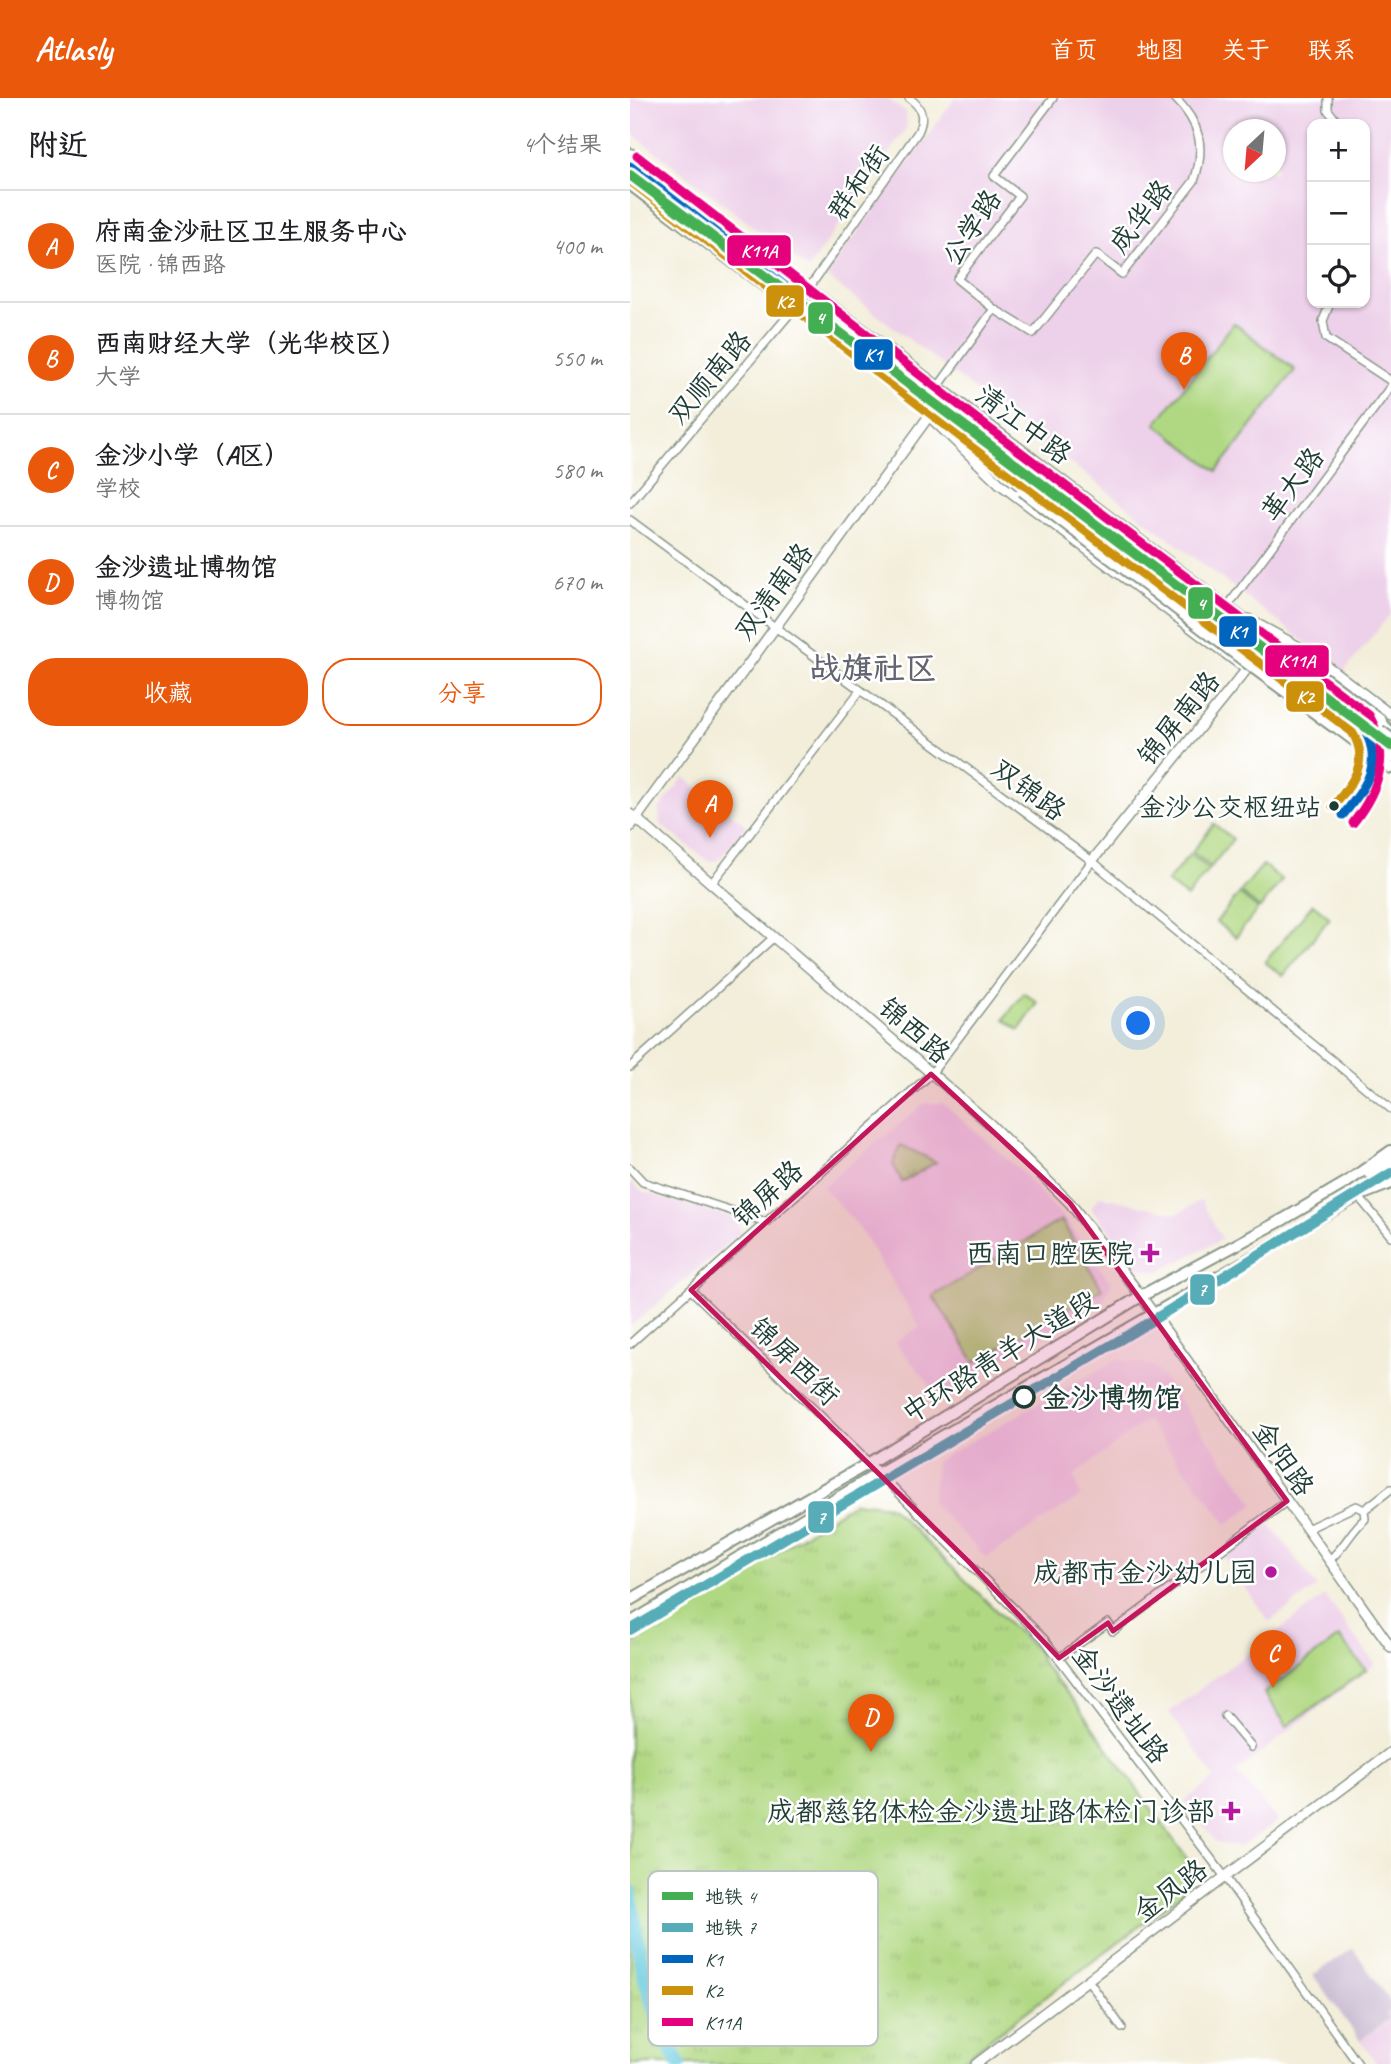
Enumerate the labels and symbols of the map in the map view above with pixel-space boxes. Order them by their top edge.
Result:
north arrow [1223,119,1286,182]
street label: 群和街 [820,138,897,227]
street label: 成华路 [1101,172,1180,260]
street label: 公学路 [934,183,1009,272]
line badge: K11A [726,234,792,267]
text: K11A [741,239,779,263]
line badge: K2 [765,284,805,318]
text: K2 [776,290,797,314]
line badge: 4 [807,301,834,335]
text: 4 [816,306,827,330]
street label: 双顺南路 [660,323,759,431]
pin: B [1161,332,1207,390]
line badge: K1 [853,338,894,371]
text: K1 [864,343,885,367]
street label: 清江中路 [968,377,1079,472]
street label: 革大路 [1253,440,1332,528]
street label: 双清南路 [726,536,820,647]
line badge: 4 [1187,586,1214,620]
text: 4 [1197,592,1208,616]
line badge: K1 [1218,615,1258,648]
text: K1 [1229,620,1250,644]
line badge: K11A [1264,644,1330,678]
district label: 战旗社区 [809,648,937,689]
text: K11A [1279,649,1317,673]
street label: 锦屏南路 [1130,664,1227,773]
line badge: K2 [1285,680,1325,713]
text: K2 [1296,685,1317,709]
street label: 双锦路 [984,751,1073,828]
pin: A [687,780,733,838]
place label: 金沙公交枢纽站 [1139,791,1321,824]
marker: 金沙公交枢纽站 [1327,799,1341,813]
street label: 锦西路 [871,990,958,1071]
your location [1121,1006,1155,1040]
street label: 锦屏路 [724,1152,810,1234]
place label: 西南口腔医院 [966,1236,1134,1271]
marker: 西南口腔医院 [1140,1243,1160,1263]
line badge: 7 [1189,1273,1216,1306]
text: 7 [1198,1278,1209,1302]
street label: 中环路青羊大道段 [895,1282,1104,1431]
street label: 锦屏西街 [742,1310,847,1413]
place label: 金沙博物馆 [1042,1380,1182,1415]
marker: 金沙博物馆 [1013,1386,1035,1408]
street label: 金阳路 [1245,1414,1322,1503]
line badge: 7 [807,1500,835,1534]
text: 7 [817,1506,828,1530]
place label: 成都市金沙幼儿园 [1033,1555,1257,1590]
marker: 成都市金沙幼儿园 [1263,1564,1279,1580]
pin: C [1250,1630,1296,1688]
street label: 金沙遗址路 [1064,1638,1177,1771]
pin: D [848,1694,894,1752]
place label: 成都慈铭体检金沙遗址路体检门诊部 [767,1794,1215,1829]
marker: 成都慈铭体检金沙遗址路体检门诊部 [1221,1801,1241,1821]
street label: 金凤路 [1126,1851,1214,1930]
legend [648,1871,878,2046]
text: 地铁 4 [705,1885,759,1909]
text: 地铁 7 [705,1916,758,1940]
text: K1 [705,1948,724,1972]
text: K2 [705,1979,724,2003]
text: K11A [705,2011,743,2035]

